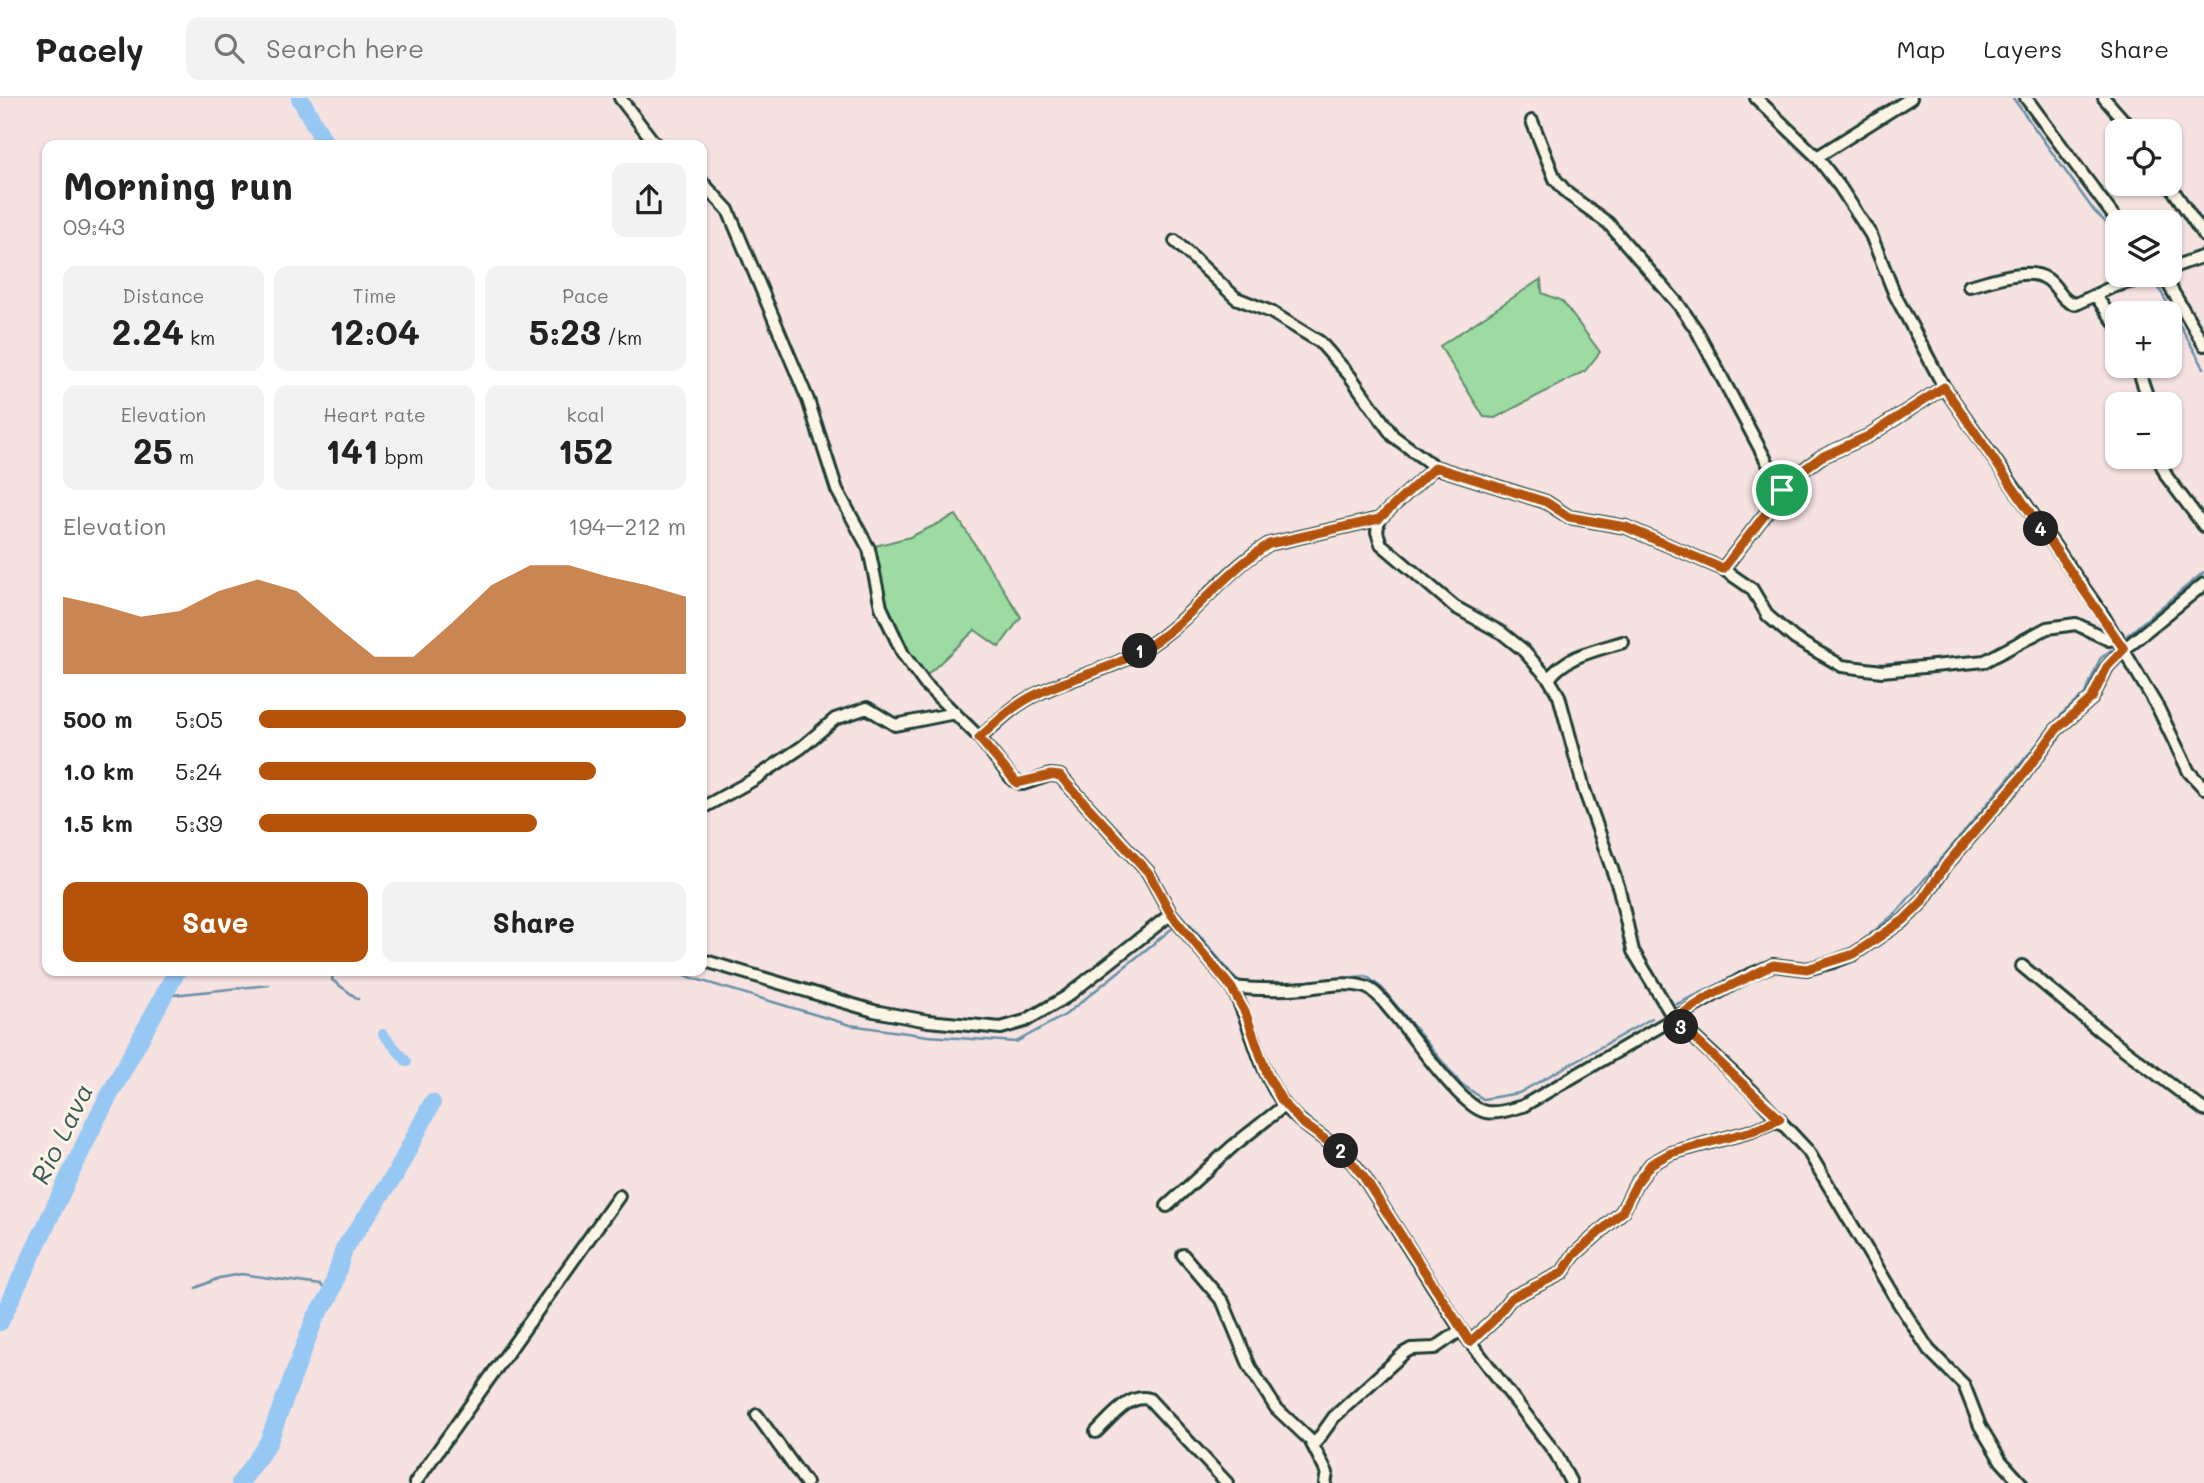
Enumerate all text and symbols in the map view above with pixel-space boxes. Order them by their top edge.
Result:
search box [186,17,676,80]
text: Pacely [35,27,144,70]
icon: search [210,29,248,67]
text: Search here [266,31,424,65]
text: Map [1897,33,1945,64]
text: Layers [1983,33,2062,64]
text: Share [2100,33,2169,64]
map controls [2105,119,2182,469]
button: locate [2105,119,2182,196]
text: Morning run [63,160,293,210]
button: share [612,163,686,237]
button: layers [2105,210,2182,287]
text: 09:43 [63,211,125,241]
text: Distance [123,283,204,308]
text: Time [353,283,396,308]
text: Pace [562,283,609,308]
button: + [2105,301,2182,378]
text: 2.24 [112,308,184,354]
text: 12:04 [329,308,420,354]
text: 5:23 [529,308,601,354]
text: km [184,325,215,350]
text: /km [601,325,642,350]
button: − [2105,392,2182,469]
text: Elevation [121,402,206,427]
text: Heart rate [323,402,426,427]
text: kcal [567,402,604,427]
text: 25 [133,427,173,473]
text: 141 [325,427,379,473]
text: 152 [558,427,613,473]
text: m [173,444,194,469]
text: bpm [379,444,424,469]
pin [1752,460,1812,520]
icon: arrive [1763,471,1801,509]
text: Elevation [63,511,166,541]
text: 194–212 m [568,511,686,541]
pin: 4 [2024,512,2058,546]
text: 4 [2034,516,2047,541]
pin: 1 [1122,634,1158,668]
text: 1 [1135,638,1144,663]
text: 500 m [63,704,133,734]
text: 5:05 [175,704,223,734]
text: 1.0 km [63,756,134,786]
text: 5:24 [175,756,222,786]
text: 1.5 km [63,808,133,838]
text: 5:39 [175,808,223,838]
button: Save [63,882,368,962]
button: Share [382,882,686,962]
pin: 3 [1664,1010,1698,1044]
text: 3 [1675,1014,1686,1039]
water label: Rio Lava [22,1077,100,1190]
pin: 2 [1324,1134,1358,1168]
text: 2 [1335,1138,1346,1163]

